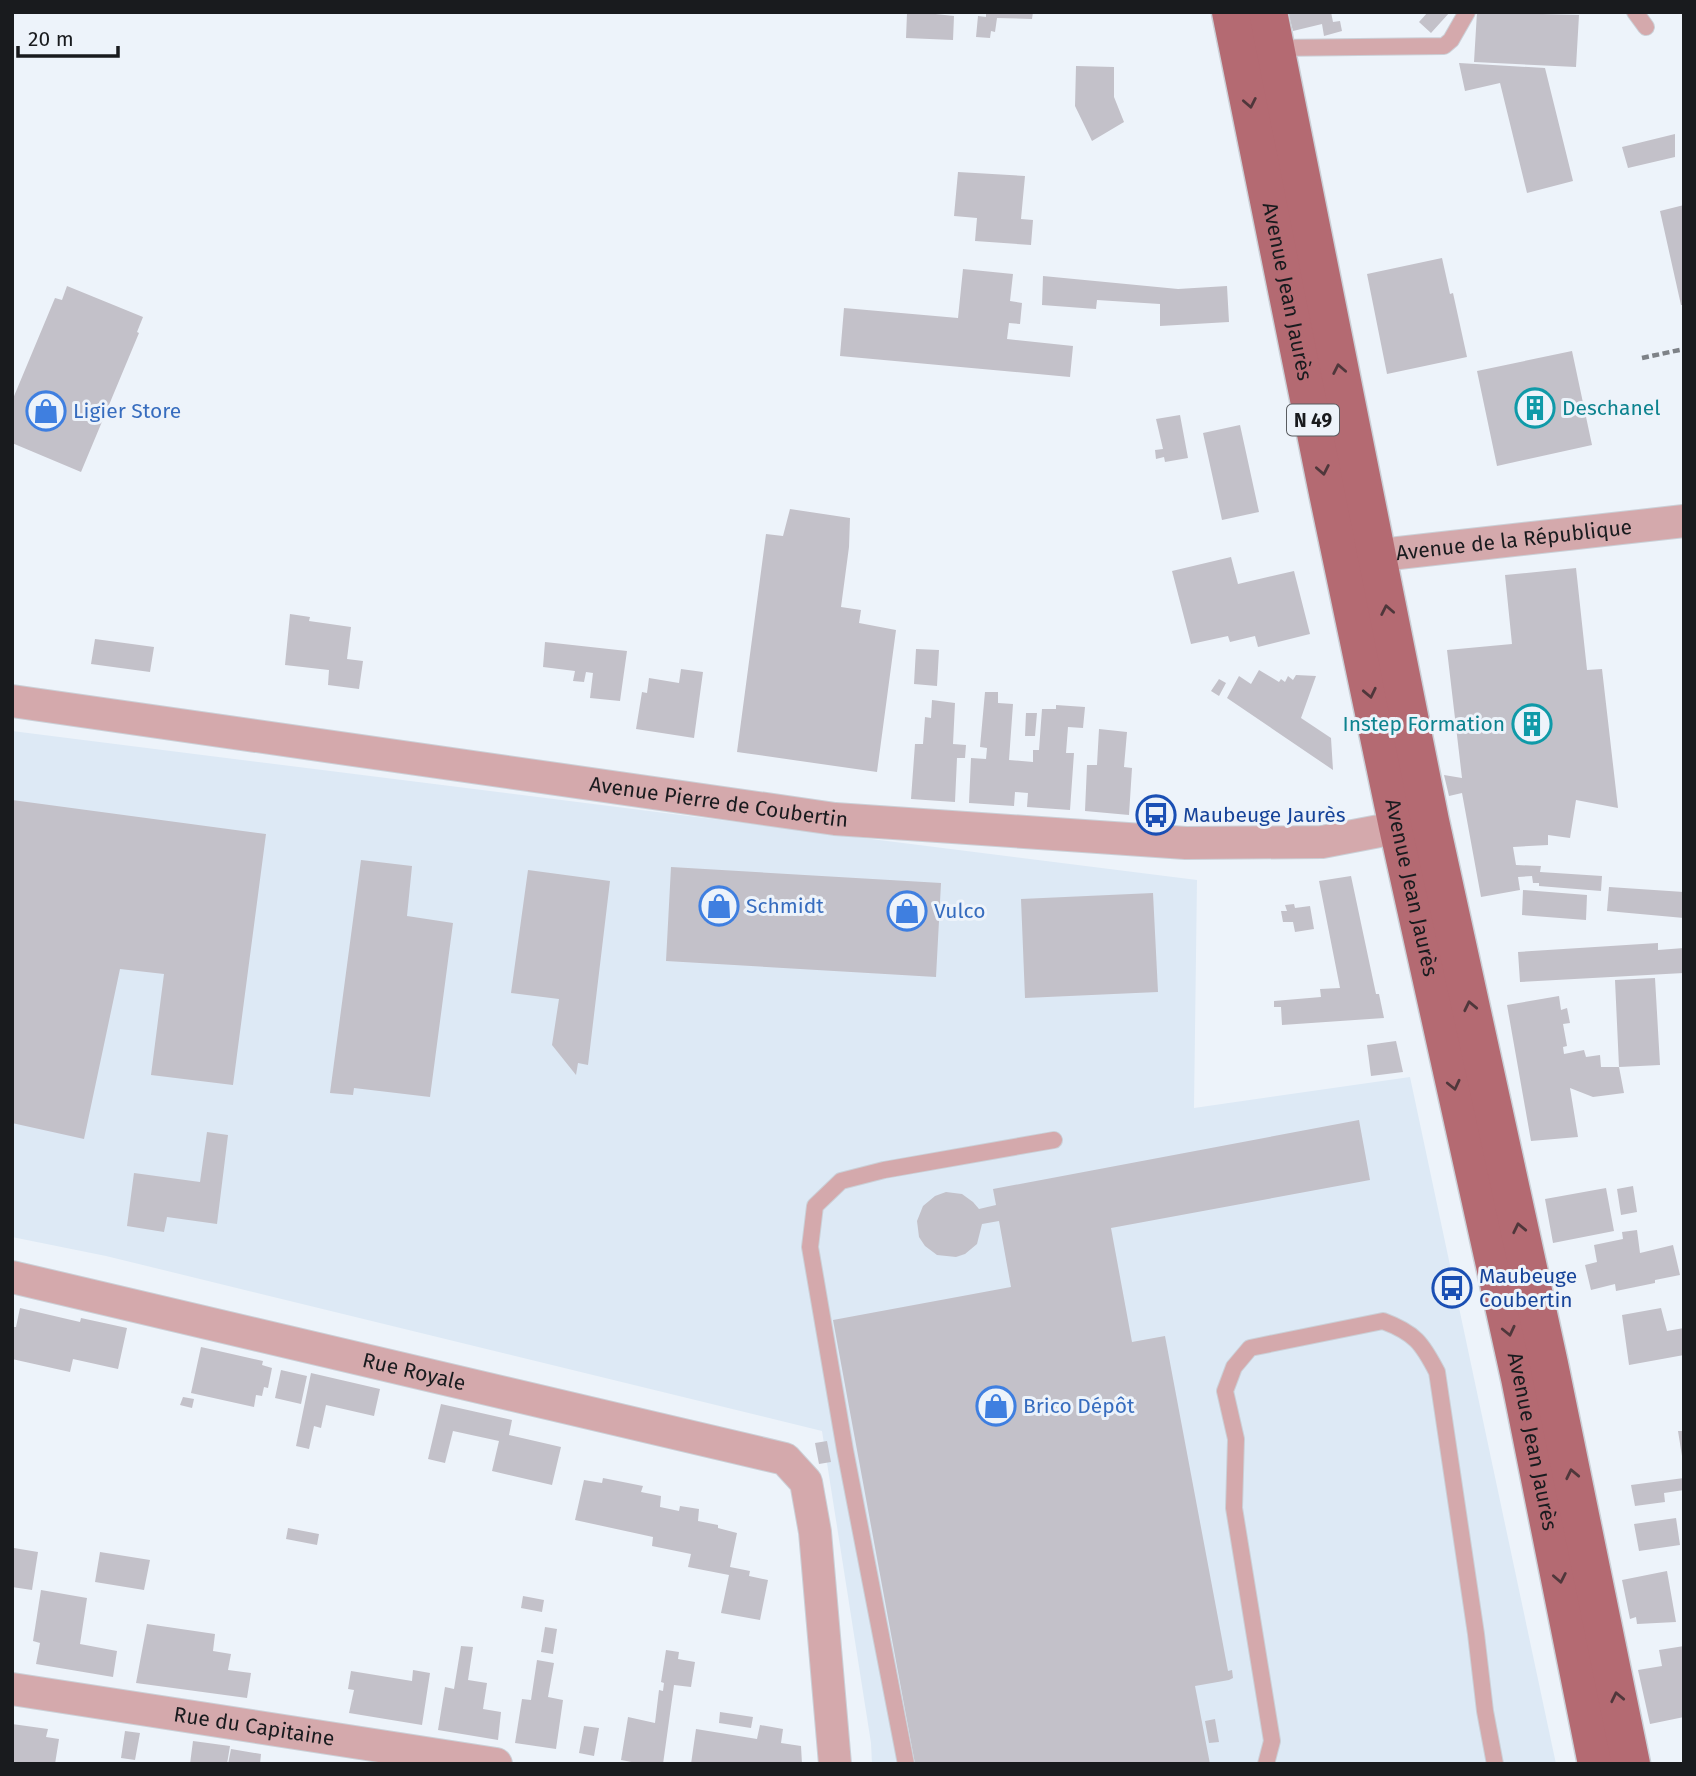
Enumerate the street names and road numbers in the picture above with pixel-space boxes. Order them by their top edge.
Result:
street label: Avenue Jean Jaurès [1257,200,1318,383]
road number: N 49 [1287,404,1339,436]
street label: Avenue de la République [1395,514,1633,566]
street label: Avenue Pierre de Coubertin [588,771,849,833]
street label: Avenue Jean Jaurès [1379,796,1444,979]
street label: Rue Royale [360,1347,468,1396]
street label: Avenue Jean Jaurès [1502,1350,1563,1533]
street label: Rue du Capitaine [172,1701,336,1752]

